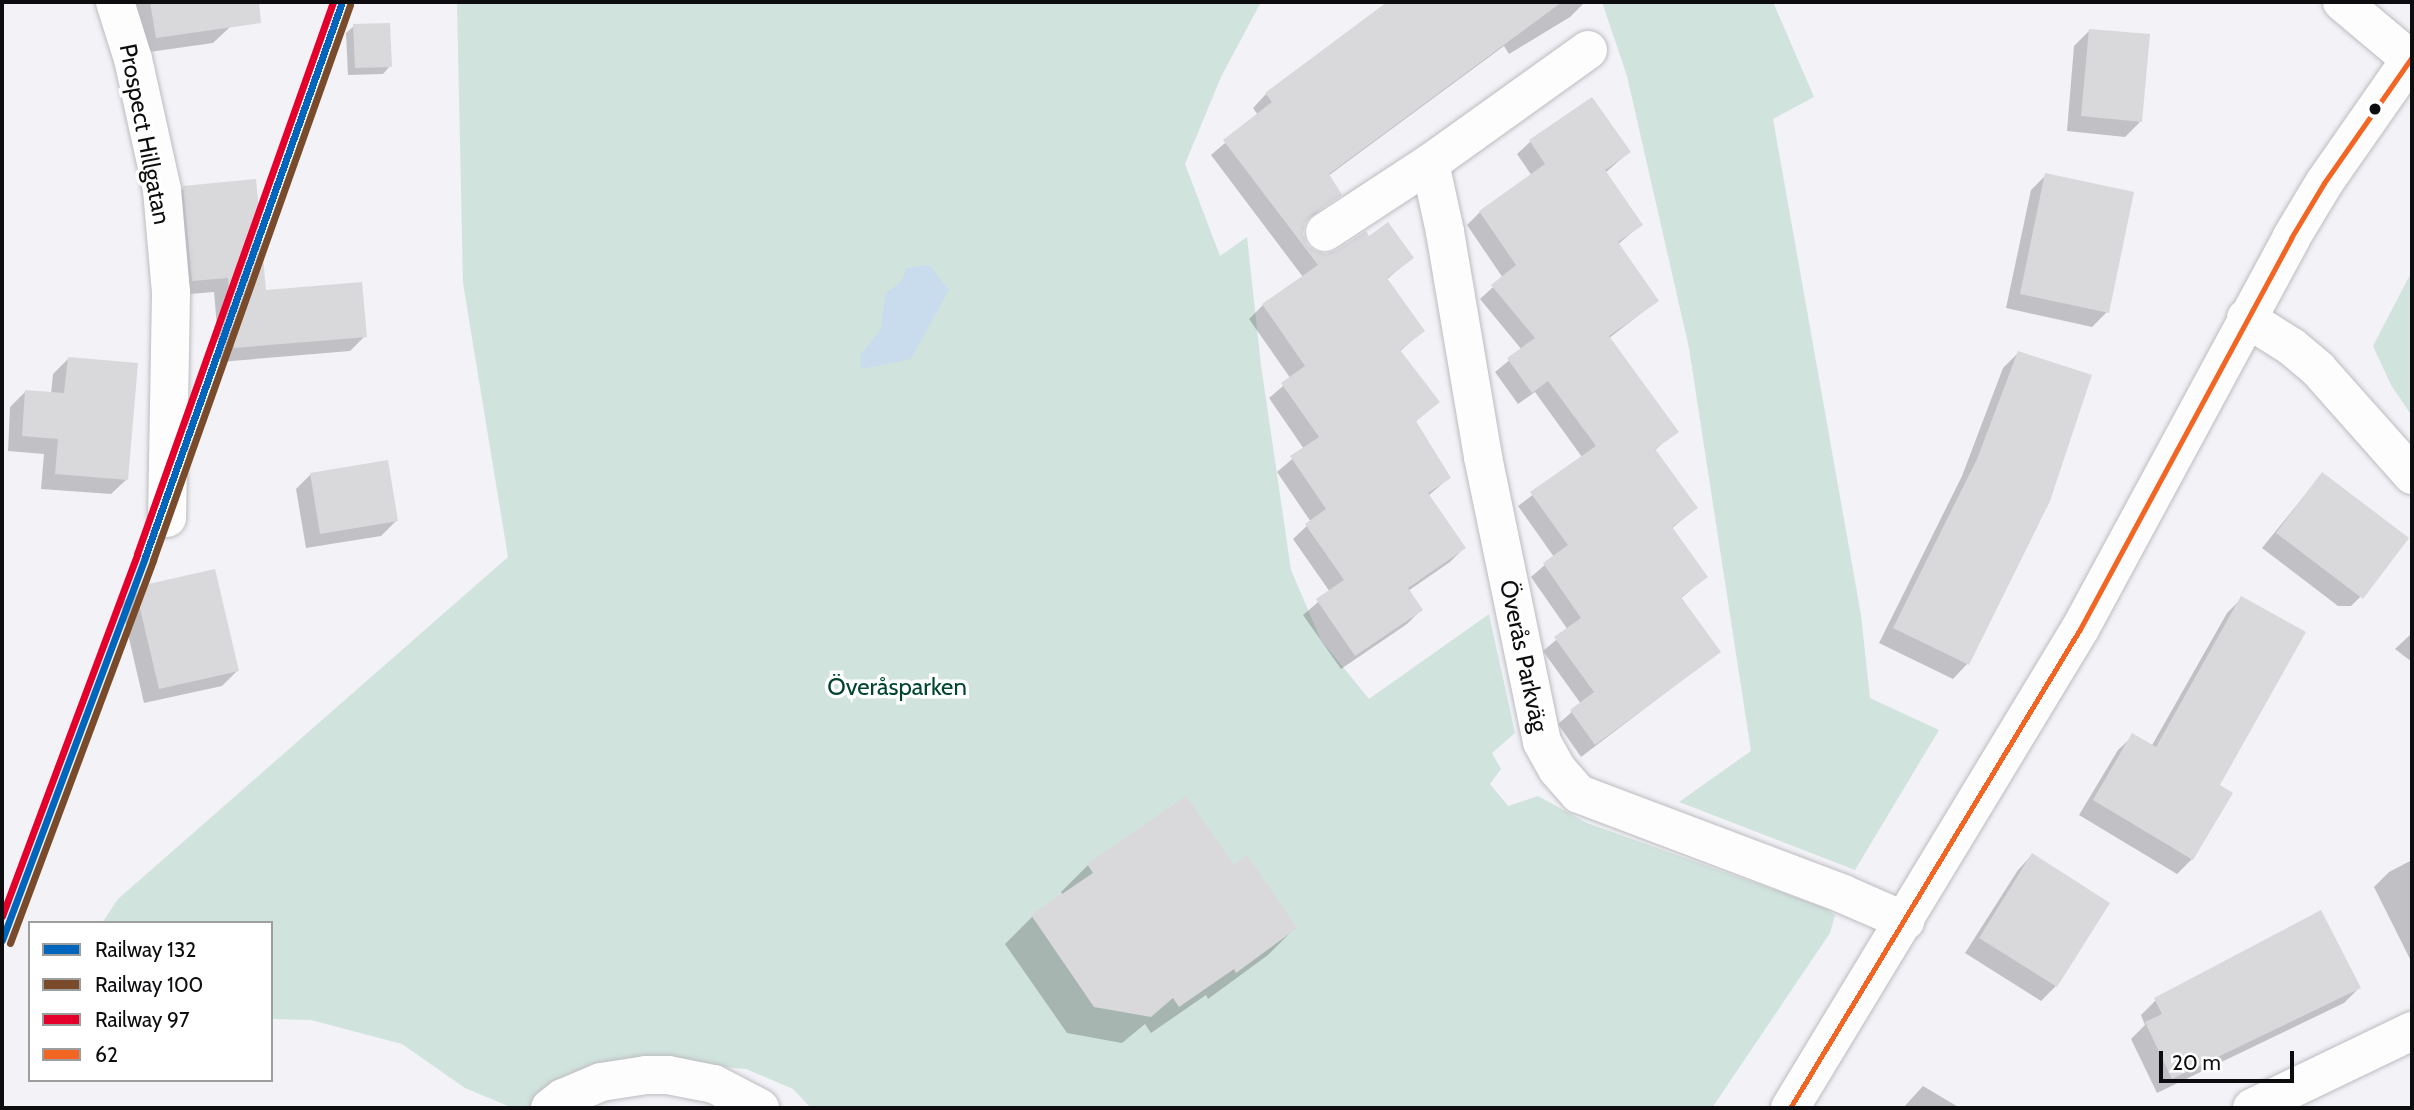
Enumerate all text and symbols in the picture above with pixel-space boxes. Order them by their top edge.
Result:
street label: Prospect Hillgatan [113,41,177,227]
unlabelled marker [2368,102,2382,116]
street label: Överås Parkväg [1494,577,1554,735]
park label: Överåsparken [827,673,967,701]
legend [28,921,273,1082]
text: Railway 132 [95,937,196,962]
text: Railway 100 [95,972,203,997]
text: Railway 97 [95,1007,190,1032]
scale bar [2162,1036,2297,1080]
text: 62 [95,1042,118,1067]
text: 20 m [2172,1050,2221,1075]

